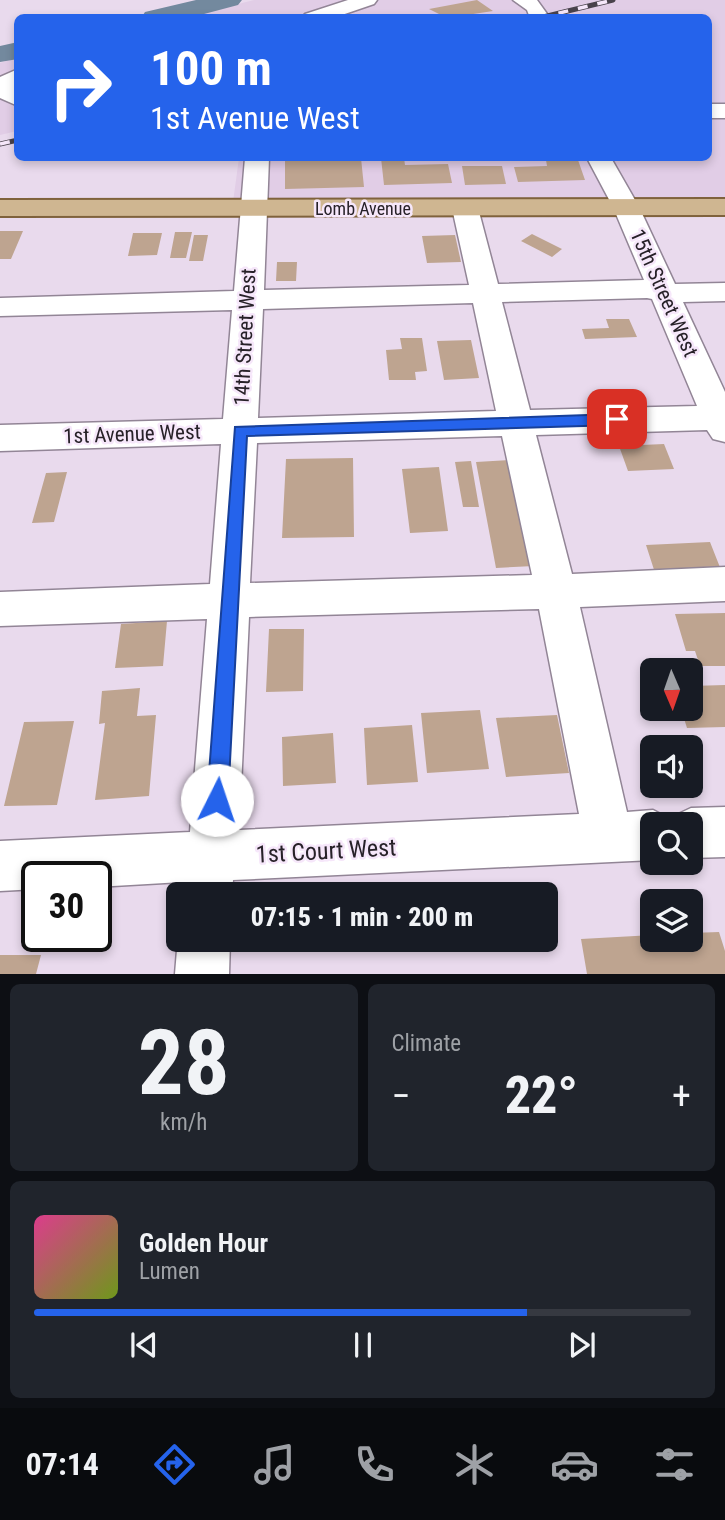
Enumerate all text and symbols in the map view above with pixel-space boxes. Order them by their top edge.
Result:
text: 100 m [150,40,272,97]
icon: right [35,42,126,133]
text: 1st Avenue West [150,99,360,137]
street label: Lomb Avenue [315,198,411,219]
street label: 15th Street West [625,225,703,361]
street label: 14th Street West [229,268,261,406]
pin [587,389,647,449]
icon: arrive [598,400,636,438]
street label: 1st Avenue West [63,420,201,448]
north arrow [640,658,704,721]
map controls [640,658,703,952]
button: sound [640,735,703,798]
position arrow [180,763,254,837]
button: search [640,812,703,875]
street label: 1st Court West [255,833,397,869]
speed limit sign: 30 [21,861,112,952]
button: layers [640,889,703,952]
text: 07:15 · 1 min · 200 m [251,902,473,932]
text: 28 [138,1010,230,1116]
text: Climate [392,1030,461,1057]
text: 22° [505,1065,578,1126]
text: − [392,1074,411,1118]
text: + [672,1074,691,1118]
text: km/h [160,1109,207,1136]
text: Golden Hour [139,1228,268,1258]
text: Lumen [139,1258,200,1285]
icon: previous [125,1326,163,1364]
icon: pause [344,1326,382,1364]
icon: next [563,1326,601,1364]
icon: directions [150,1440,199,1489]
icon: music [250,1440,299,1489]
icon: phone [350,1440,399,1489]
icon: climate [450,1440,499,1489]
icon: car [550,1440,599,1489]
icon: filters [650,1440,699,1489]
text: 07:14 [26,1445,99,1483]

